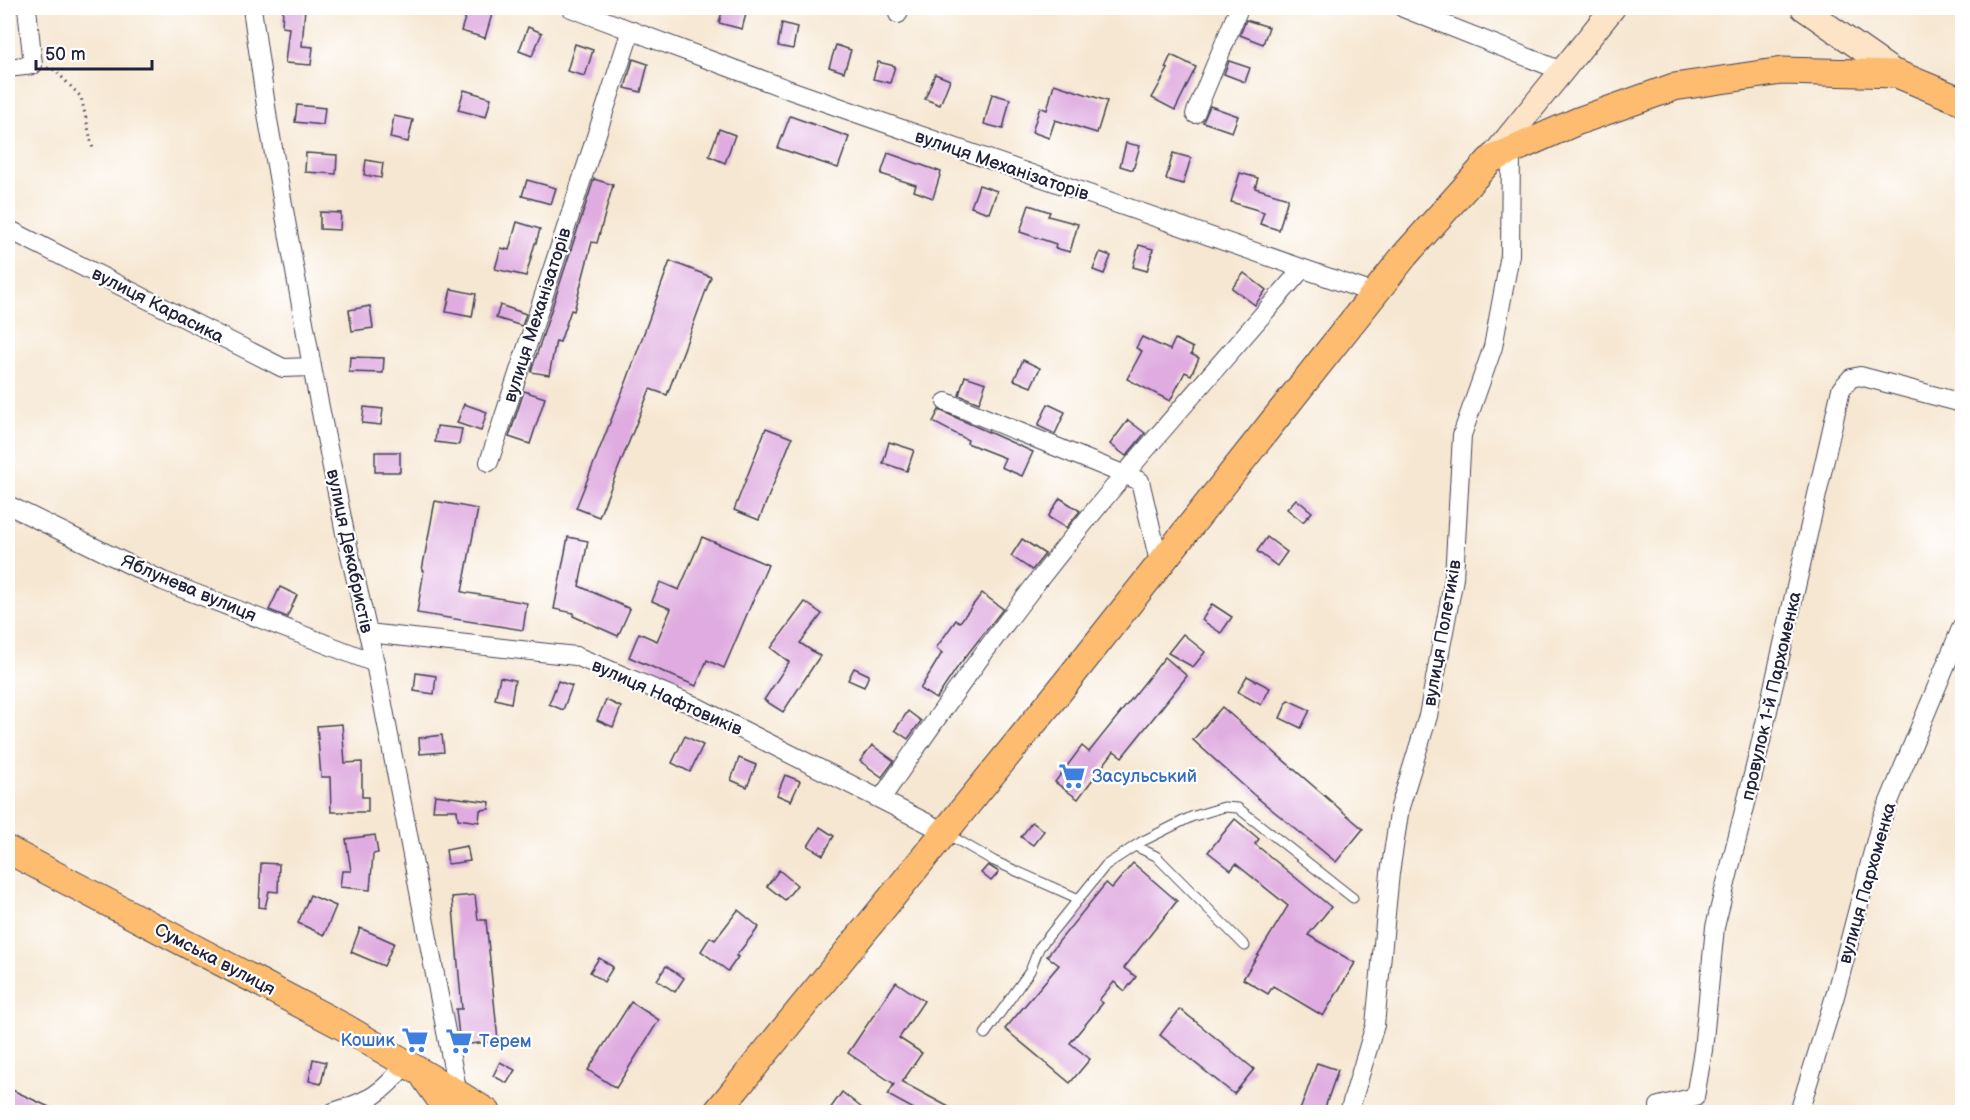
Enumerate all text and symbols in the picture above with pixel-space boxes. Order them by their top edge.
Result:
scale bar [36,33,152,71]
text: 50 m [45,44,86,65]
street label: вулиця Механізаторів [912,126,1092,205]
street label: вулиця Механізаторів [499,225,576,405]
street label: вулиця Карасика [88,263,228,348]
street label: вулиця Декабристів [322,467,377,636]
street label: Яблунева вулиця [118,551,260,626]
street label: вулиця Полетиків [1419,558,1466,708]
street label: провулок 1-й Пархоменка [1737,589,1806,803]
street label: вулиця Нафтовиків [588,655,746,740]
supermarket icon: Засульський [1057,761,1087,791]
place label: Засульський [1092,766,1197,787]
street label: вулиця Пархоменка [1834,800,1901,966]
street label: Сумська вулиця [151,919,279,1000]
supermarket icon: Кошик [400,1025,430,1055]
supermarket icon: Терем [444,1026,474,1056]
place label: Кошик [340,1030,395,1051]
place label: Терем [479,1031,532,1052]

